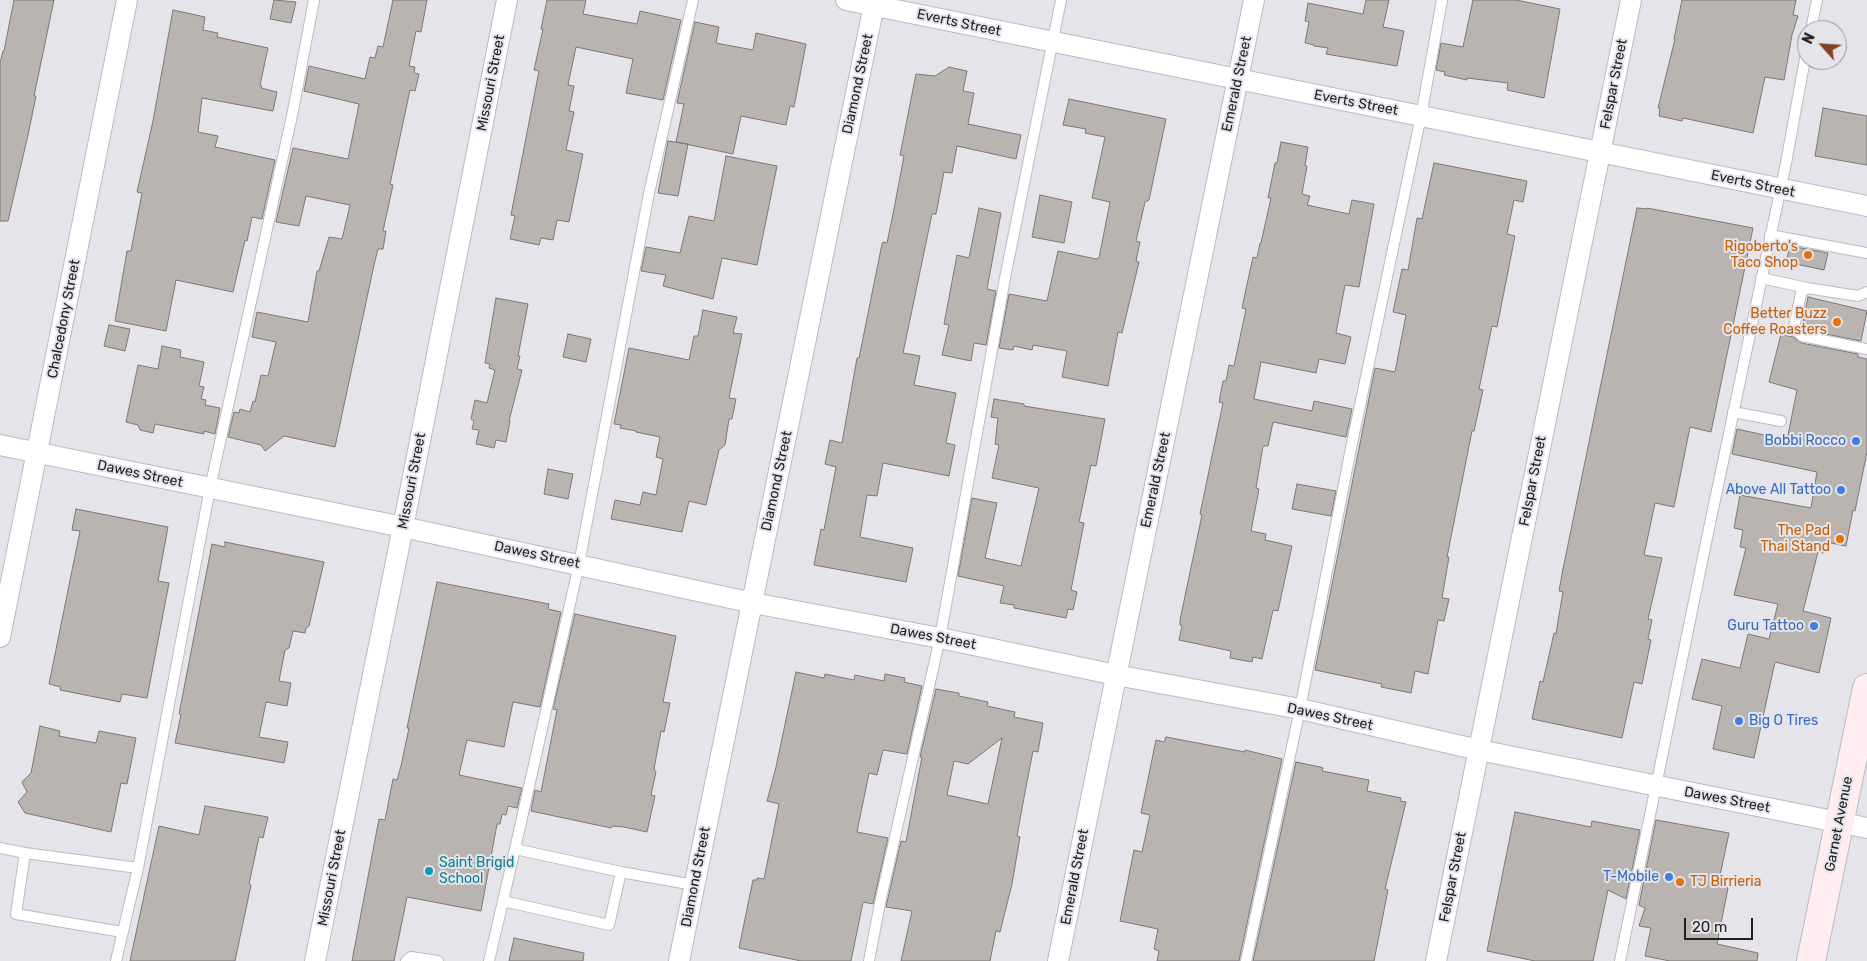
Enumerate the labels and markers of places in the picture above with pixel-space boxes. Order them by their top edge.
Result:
place label: Rigoberto's Taco Shop [1725,239,1798,272]
marker: Rigoberto's Taco Shop [1802,249,1814,261]
place label: Better Buzz Coffee Roasters [1723,306,1827,338]
marker: Better Buzz Coffee Roasters [1831,316,1843,328]
place label: Bobbi Rocco [1765,433,1846,449]
marker: Bobbi Rocco [1850,435,1862,447]
place label: Above All Tattoo [1726,482,1831,498]
marker: Above All Tattoo [1835,484,1847,496]
place label: The Pad Thai Stand [1760,523,1830,556]
marker: The Pad Thai Stand [1834,533,1846,545]
place label: Guru Tattoo [1727,618,1804,634]
marker: Guru Tattoo [1808,620,1820,632]
place label: Big O Tires [1749,713,1818,729]
marker: Big O Tires [1733,715,1745,727]
place label: Saint Brigid School [439,855,514,888]
marker: Saint Brigid School [423,865,435,877]
place label: T-Mobile [1603,869,1659,885]
marker: T-Mobile [1663,871,1675,883]
place label: TJ Birrieria [1690,874,1761,890]
marker: TJ Birrieria [1674,876,1686,888]

